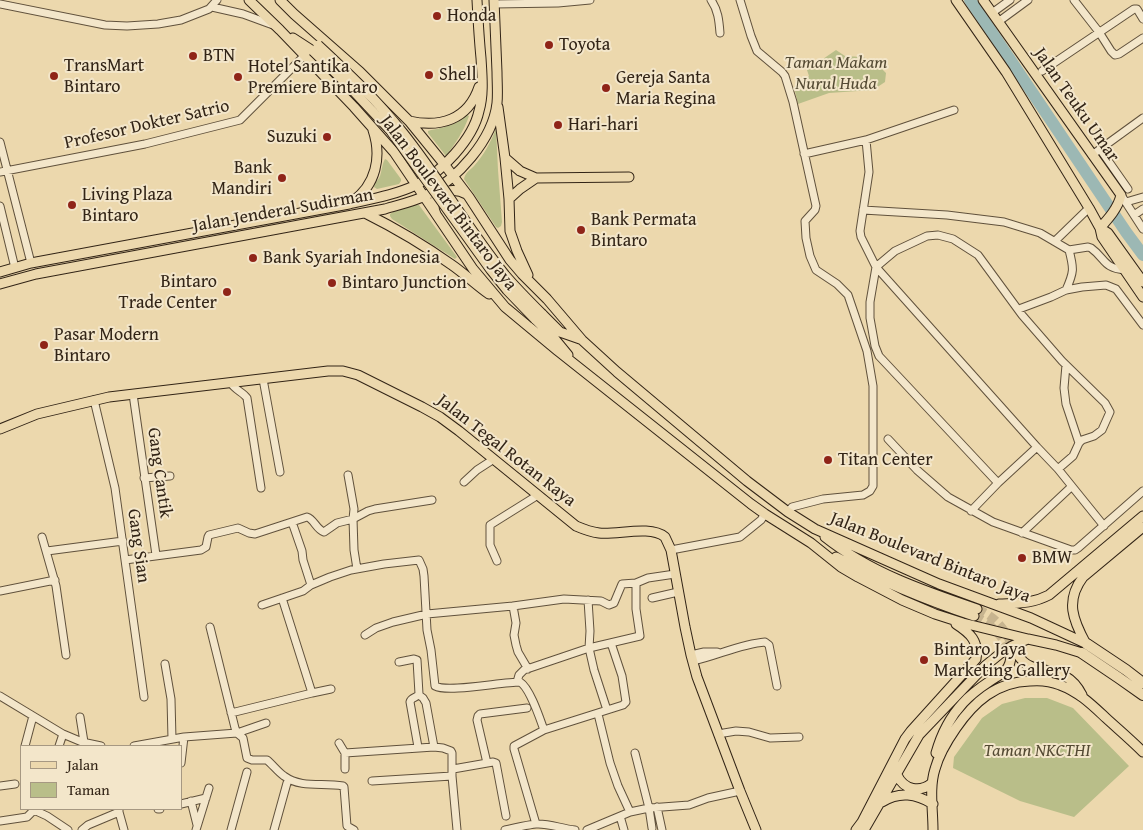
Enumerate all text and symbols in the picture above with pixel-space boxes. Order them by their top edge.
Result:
place label: Honda [447,5,496,27]
marker: Honda [431,10,443,22]
place label: Toyota [559,34,610,56]
marker: Toyota [543,39,555,51]
street label: Jalan Teuku Umar [1029,44,1123,166]
place label: BTN [203,45,235,67]
marker: BTN [187,50,199,62]
park label: Taman Makam Nurul Huda [785,52,887,94]
place label: TransMart Bintaro [64,55,144,98]
place label: Hotel Santika Premiere Bintaro [248,56,378,98]
place label: Shell [439,64,476,86]
place label: Gereja Santa Maria Regina [616,67,716,110]
marker: Shell [423,69,435,81]
marker: TransMart Bintaro [48,70,60,82]
marker: Hotel Santika Premiere Bintaro [232,71,244,83]
marker: Gereja Santa Maria Regina [600,82,612,94]
street label: Profesor Dokter Satrio [62,96,232,154]
street label: Jalan Boulevard Bintaro Jaya [375,111,521,295]
place label: Hari-hari [568,114,638,136]
marker: Hari-hari [552,119,564,131]
place label: Suzuki [267,126,317,148]
marker: Suzuki [321,131,333,143]
place label: Bank Mandiri [211,157,272,200]
marker: Bank Mandiri [276,172,288,184]
place label: Living Plaza Bintaro [82,184,172,226]
street label: Jalan Jenderal Sudirman [191,184,375,238]
marker: Living Plaza Bintaro [66,199,78,211]
place label: Bank Permata Bintaro [591,209,697,252]
marker: Bank Permata Bintaro [575,224,587,236]
place label: Bank Syariah Indonesia [263,247,440,269]
marker: Bank Syariah Indonesia [247,252,259,264]
place label: Bintaro Trade Center [119,271,217,314]
place label: Bintaro Junction [342,272,467,294]
marker: Bintaro Junction [326,277,338,289]
marker: Bintaro Trade Center [221,286,233,298]
place label: Pasar Modern Bintaro [54,324,159,366]
marker: Pasar Modern Bintaro [38,339,50,351]
street label: Jalan Tegal Rotan Raya [432,390,580,512]
street label: Gang Cantik [142,426,176,520]
place label: Titan Center [838,449,933,471]
marker: Titan Center [822,454,834,466]
street label: Gang Sian [122,508,154,584]
street label: Jalan Boulevard Bintaro Jaya [827,508,1033,608]
place label: BMW [1032,547,1072,569]
marker: BMW [1016,552,1028,564]
place label: Bintaro Jaya Marketing Gallery [934,639,1070,682]
marker: Bintaro Jaya Marketing Gallery [918,654,930,666]
park label: Taman NKCTHI [984,740,1090,762]
legend [20,745,182,810]
text: Jalan [67,754,99,775]
text: Taman [67,779,110,800]

